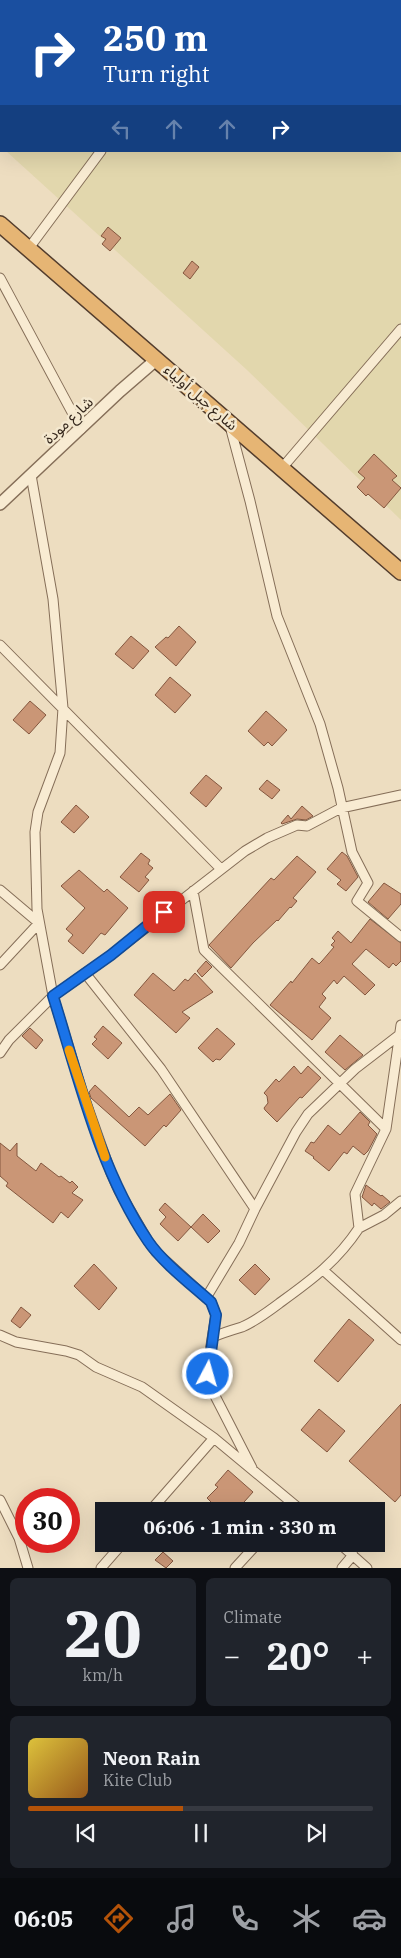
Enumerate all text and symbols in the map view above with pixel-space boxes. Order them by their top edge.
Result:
text: 250 m [103,15,208,61]
icon: right [20,20,85,85]
text: Turn right [103,59,210,88]
icon: left [107,115,135,143]
icon: ahead [160,115,188,143]
icon: ahead [213,115,241,143]
icon: right [266,115,294,143]
street label: شارع جبل أولياء [158,360,242,437]
street label: شارع مودة [39,392,99,450]
pin [143,891,185,933]
icon: arrive [150,898,178,926]
position arrow [181,1347,233,1399]
speed limit sign: 30 [15,1488,80,1553]
text: 06:06 · 1 min · 330 m [144,1515,336,1539]
text: 20 [64,1590,142,1675]
text: Climate [224,1607,282,1627]
text: 20° [267,1631,330,1680]
text: − [224,1637,240,1674]
text: + [356,1637,373,1674]
text: km/h [83,1665,123,1685]
text: Neon Rain [103,1746,200,1770]
text: Kite Club [103,1770,172,1790]
icon: previous [72,1819,100,1847]
icon: pause [187,1819,215,1847]
icon: next [302,1819,330,1847]
icon: directions [101,1901,136,1936]
icon: music [164,1901,199,1936]
icon: phone [227,1901,262,1936]
icon: climate [289,1901,324,1936]
icon: car [352,1901,387,1936]
text: 06:05 [14,1904,73,1933]

